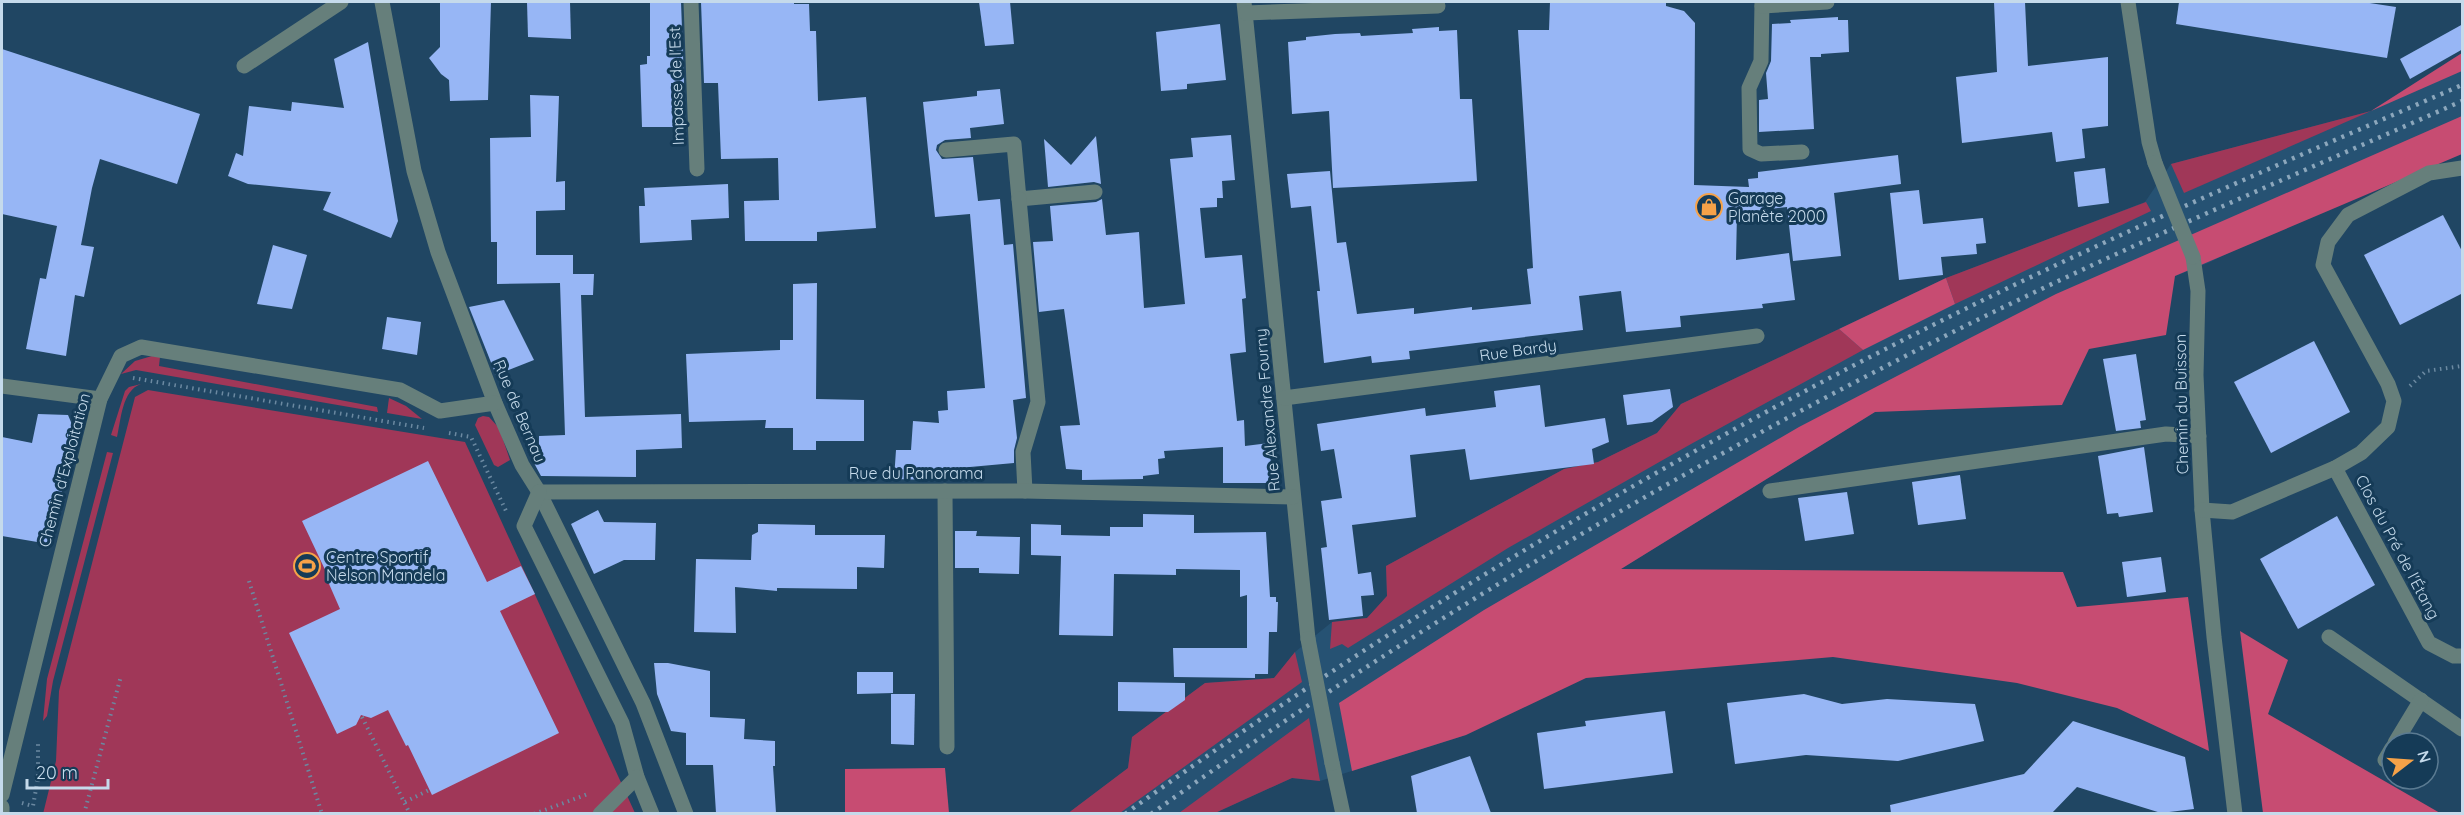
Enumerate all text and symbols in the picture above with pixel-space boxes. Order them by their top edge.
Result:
street label: Impasse de l'Est [664,27,688,145]
place label: Garage Planète 2000 [1728,188,1825,226]
shop icon: Garage Planète 2000 [1694,192,1724,222]
street label: Rue Alexandre Fourny [1250,328,1284,492]
street label: Chemin du Buisson [2170,334,2192,474]
street label: Rue Bardy [1478,335,1558,365]
street label: Rue de Bernau [489,357,551,465]
street label: Chemin d'Exploitation [34,391,94,549]
street label: Rue du Panorama [849,463,983,483]
street label: Clos du Pré de l'Étang [2351,471,2445,623]
place label: Centre Sportif Nelson Mandela [326,547,445,585]
sports icon: Centre Sportif Nelson Mandela [292,551,322,581]
north arrow [2380,731,2440,791]
text: N [2413,748,2436,765]
scale bar [27,752,108,790]
text: 20 m [36,761,78,784]

